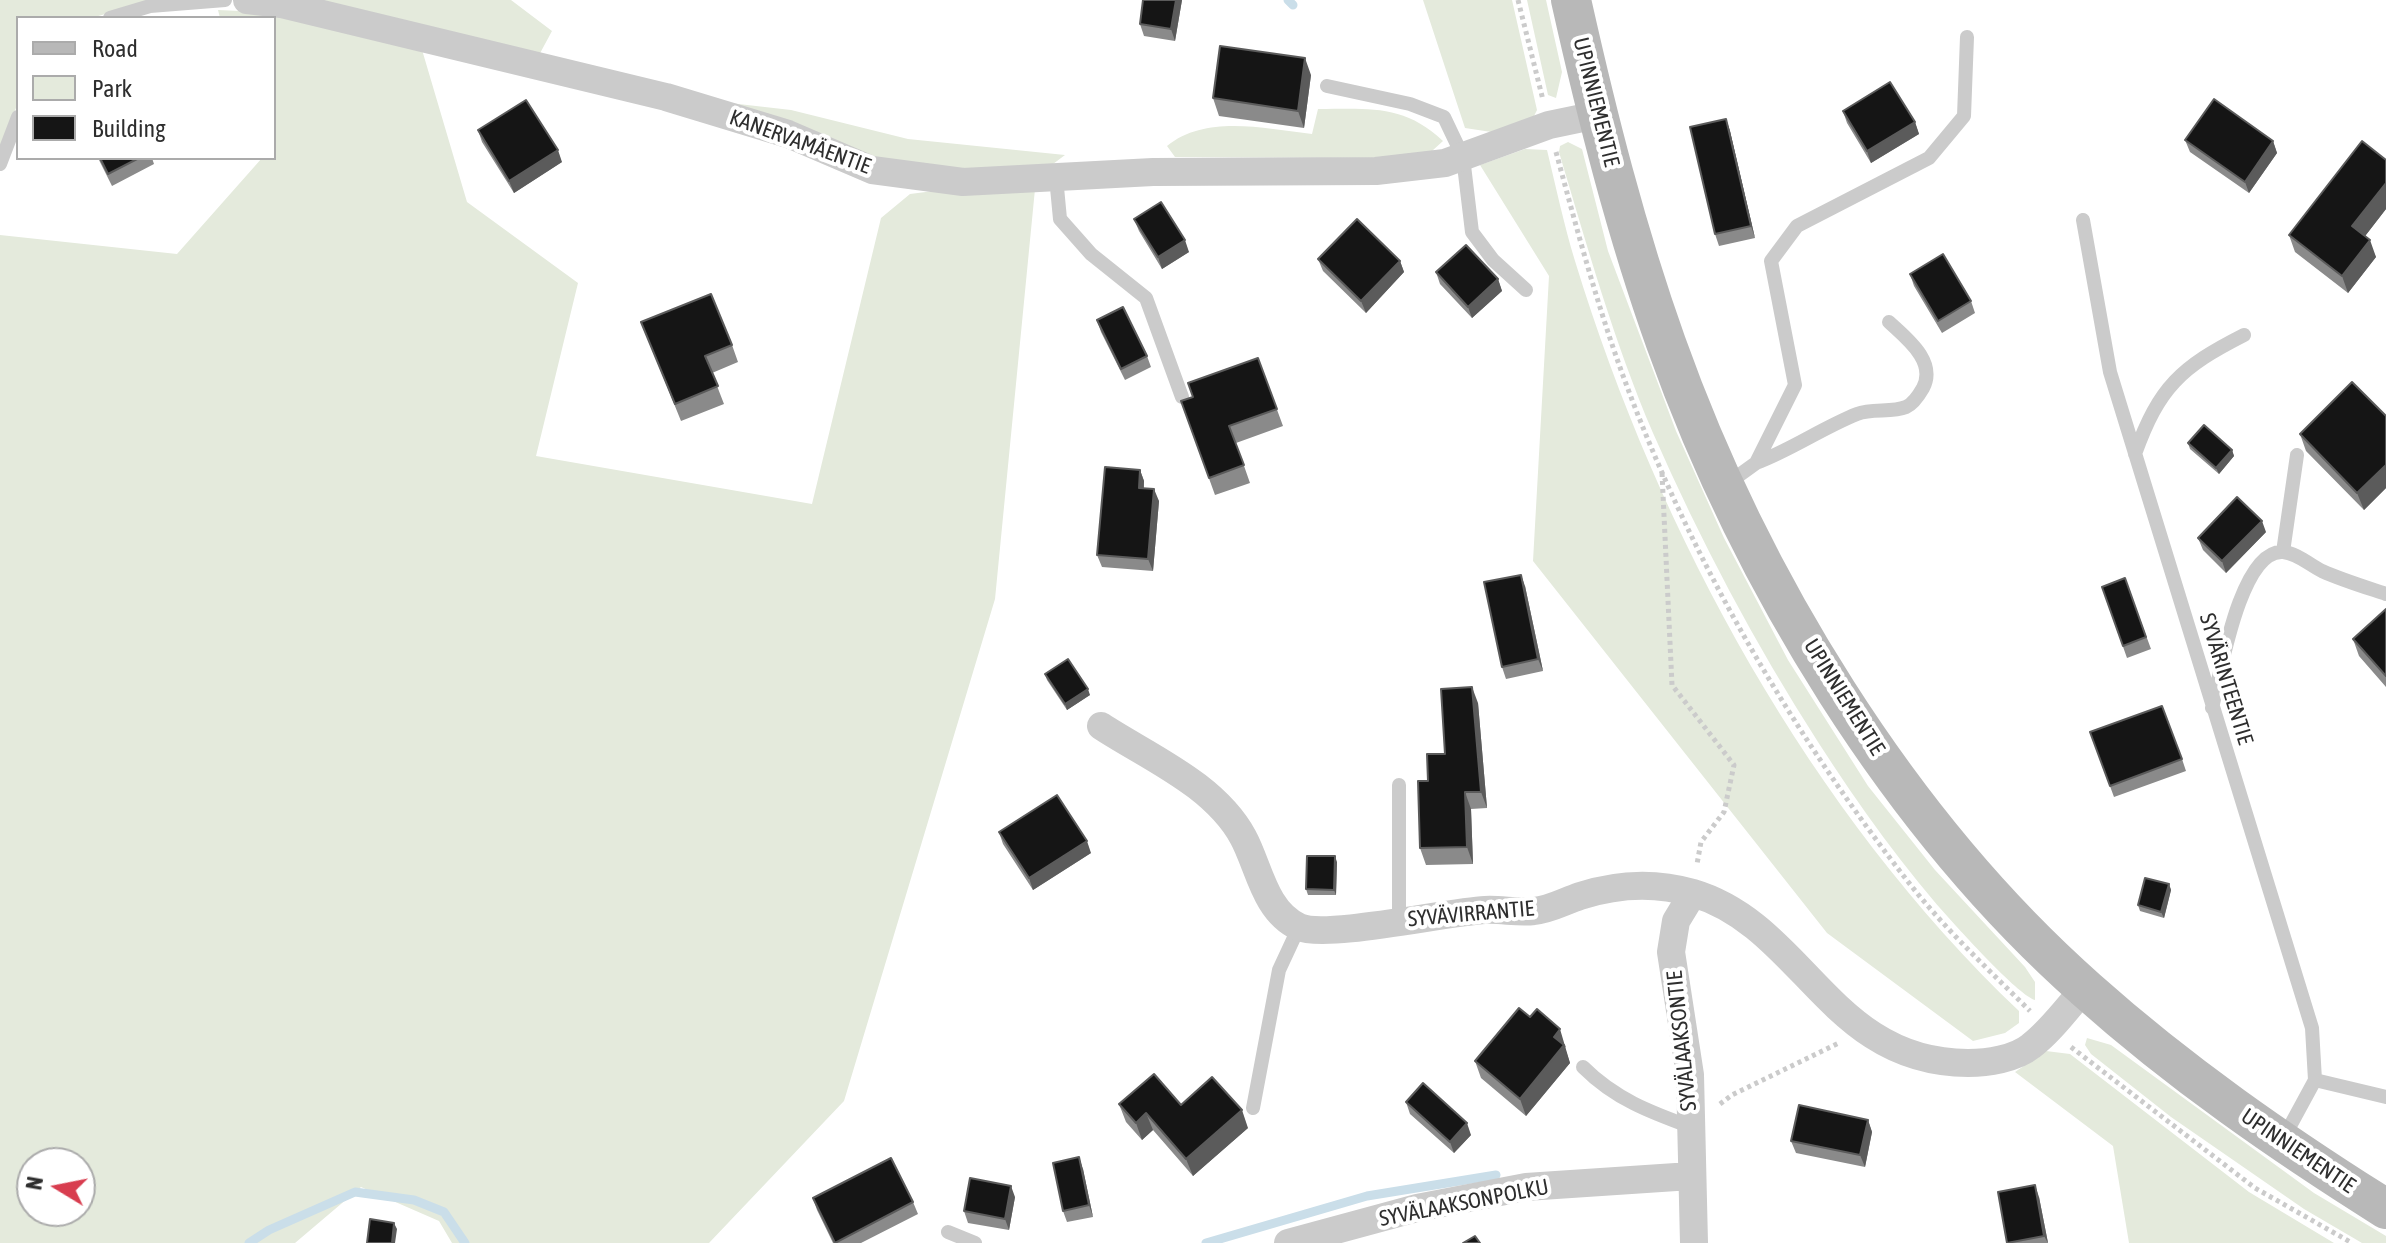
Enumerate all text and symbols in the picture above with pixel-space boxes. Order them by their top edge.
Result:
legend [16,16,276,160]
text: Road [92,35,138,62]
street label: UPINNIEMENTIE [1567,35,1625,169]
text: Park [92,75,132,102]
street label: KANERVAMÄENTIE [726,104,874,180]
text: Building [92,115,165,142]
street label: SYVÄRINTEENTIE [2194,610,2258,748]
street label: UPINNIEMENTIE [1798,634,1890,760]
street label: SYVÄVIRRANTIE [1407,895,1535,933]
street label: SYVÄLAAKSONTIE [1662,970,1702,1112]
street label: UPINNIEMENTIE [2236,1103,2360,1199]
north arrow [16,1147,96,1227]
street label: SYVÄLAAKSONPOLKU [1377,1174,1551,1232]
text: N [20,1175,48,1192]

